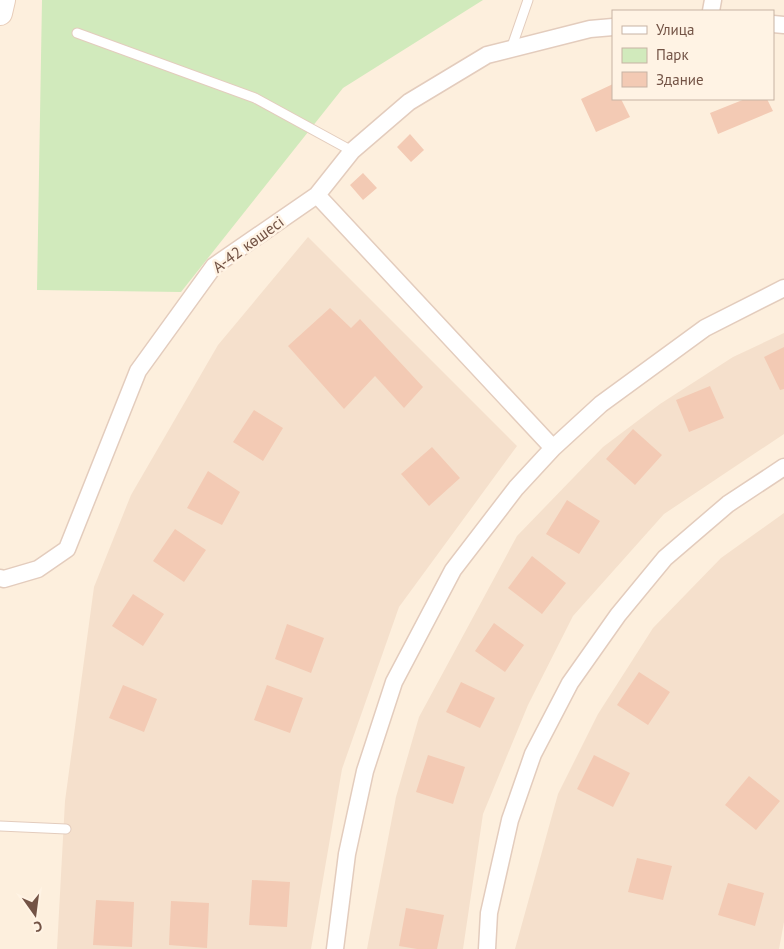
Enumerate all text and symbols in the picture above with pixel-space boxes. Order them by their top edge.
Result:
legend [612,10,774,100]
text: Улица [656,20,694,39]
text: Парк [656,45,689,64]
text: Здание [656,70,704,89]
street label: А-42 көшесі [208,211,288,277]
north arrow [10,889,60,939]
text: С [32,917,44,936]

